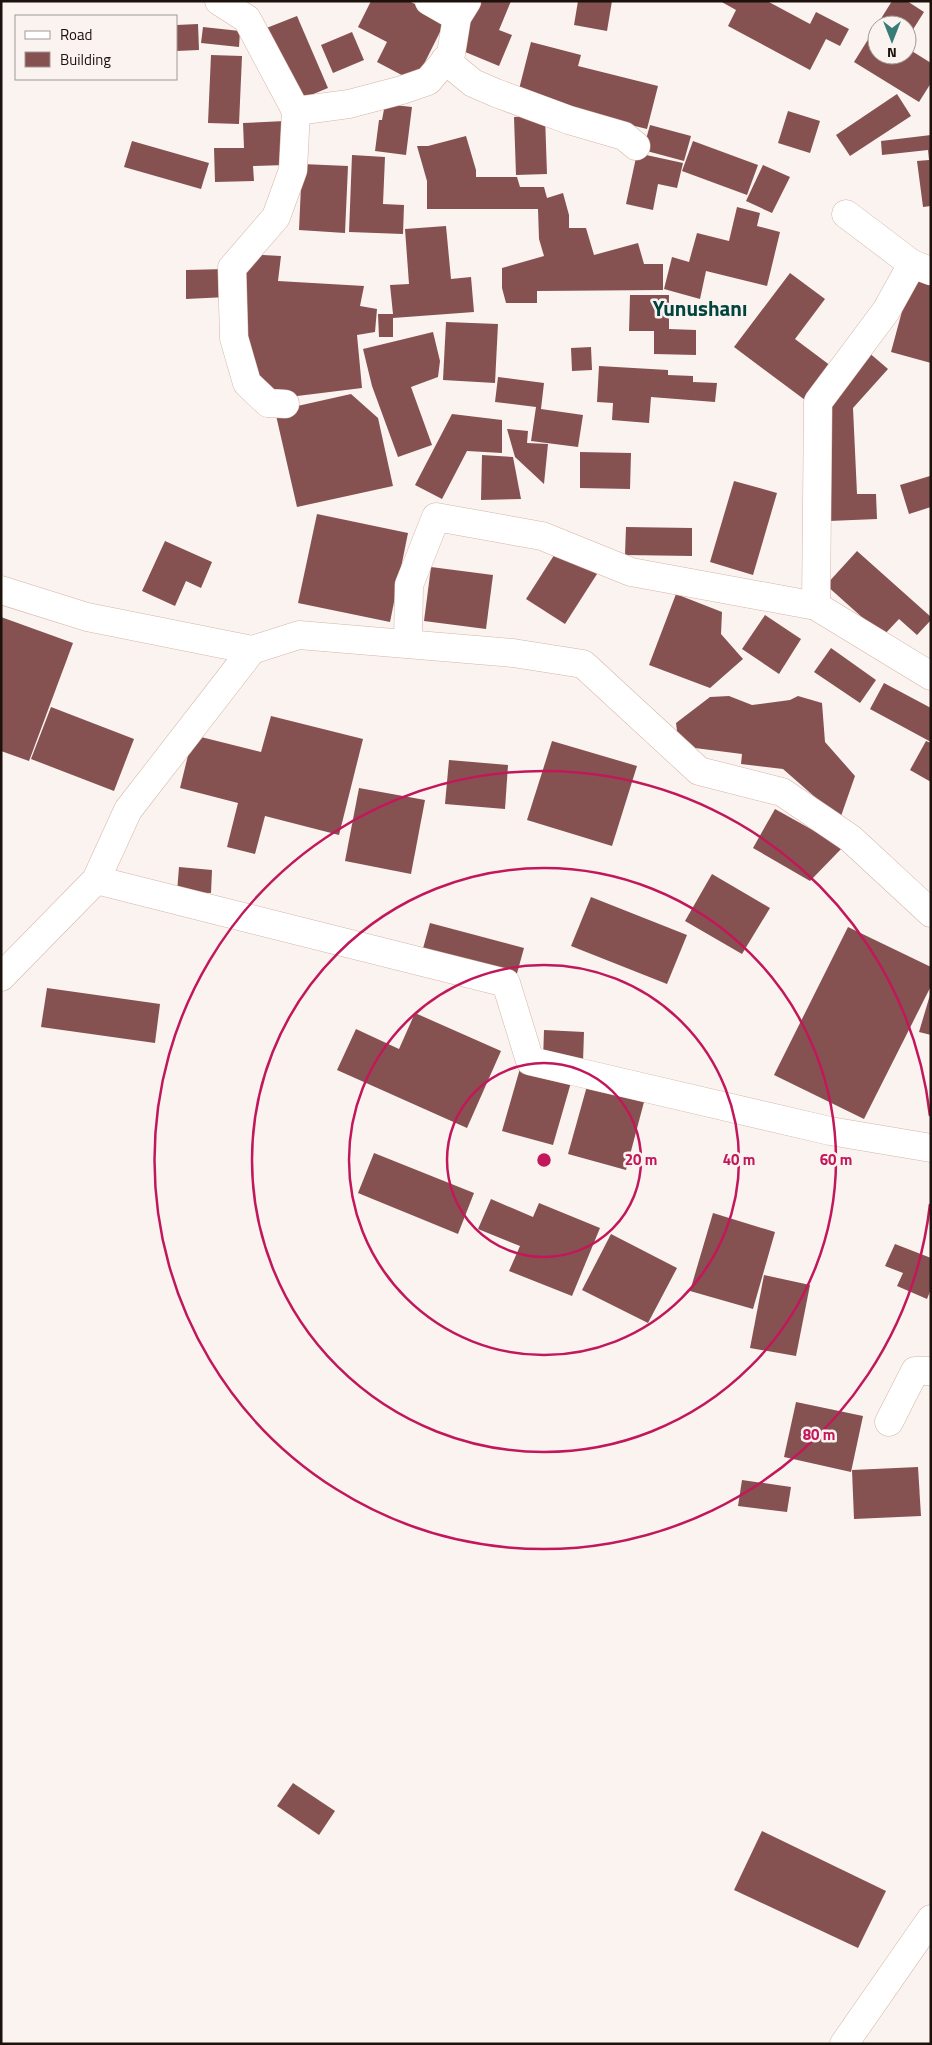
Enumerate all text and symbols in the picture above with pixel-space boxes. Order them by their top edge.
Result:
legend [15,15,178,80]
north arrow [867,15,917,65]
text: Road [60,23,92,46]
text: N [887,43,897,64]
text: Building [60,48,111,71]
district label: Yunushanı [653,292,747,324]
text: 20 m [625,1148,657,1171]
text: 40 m [723,1148,755,1171]
text: 60 m [820,1148,852,1171]
centre of rings [535,1151,553,1169]
text: 80 m [803,1423,835,1446]

